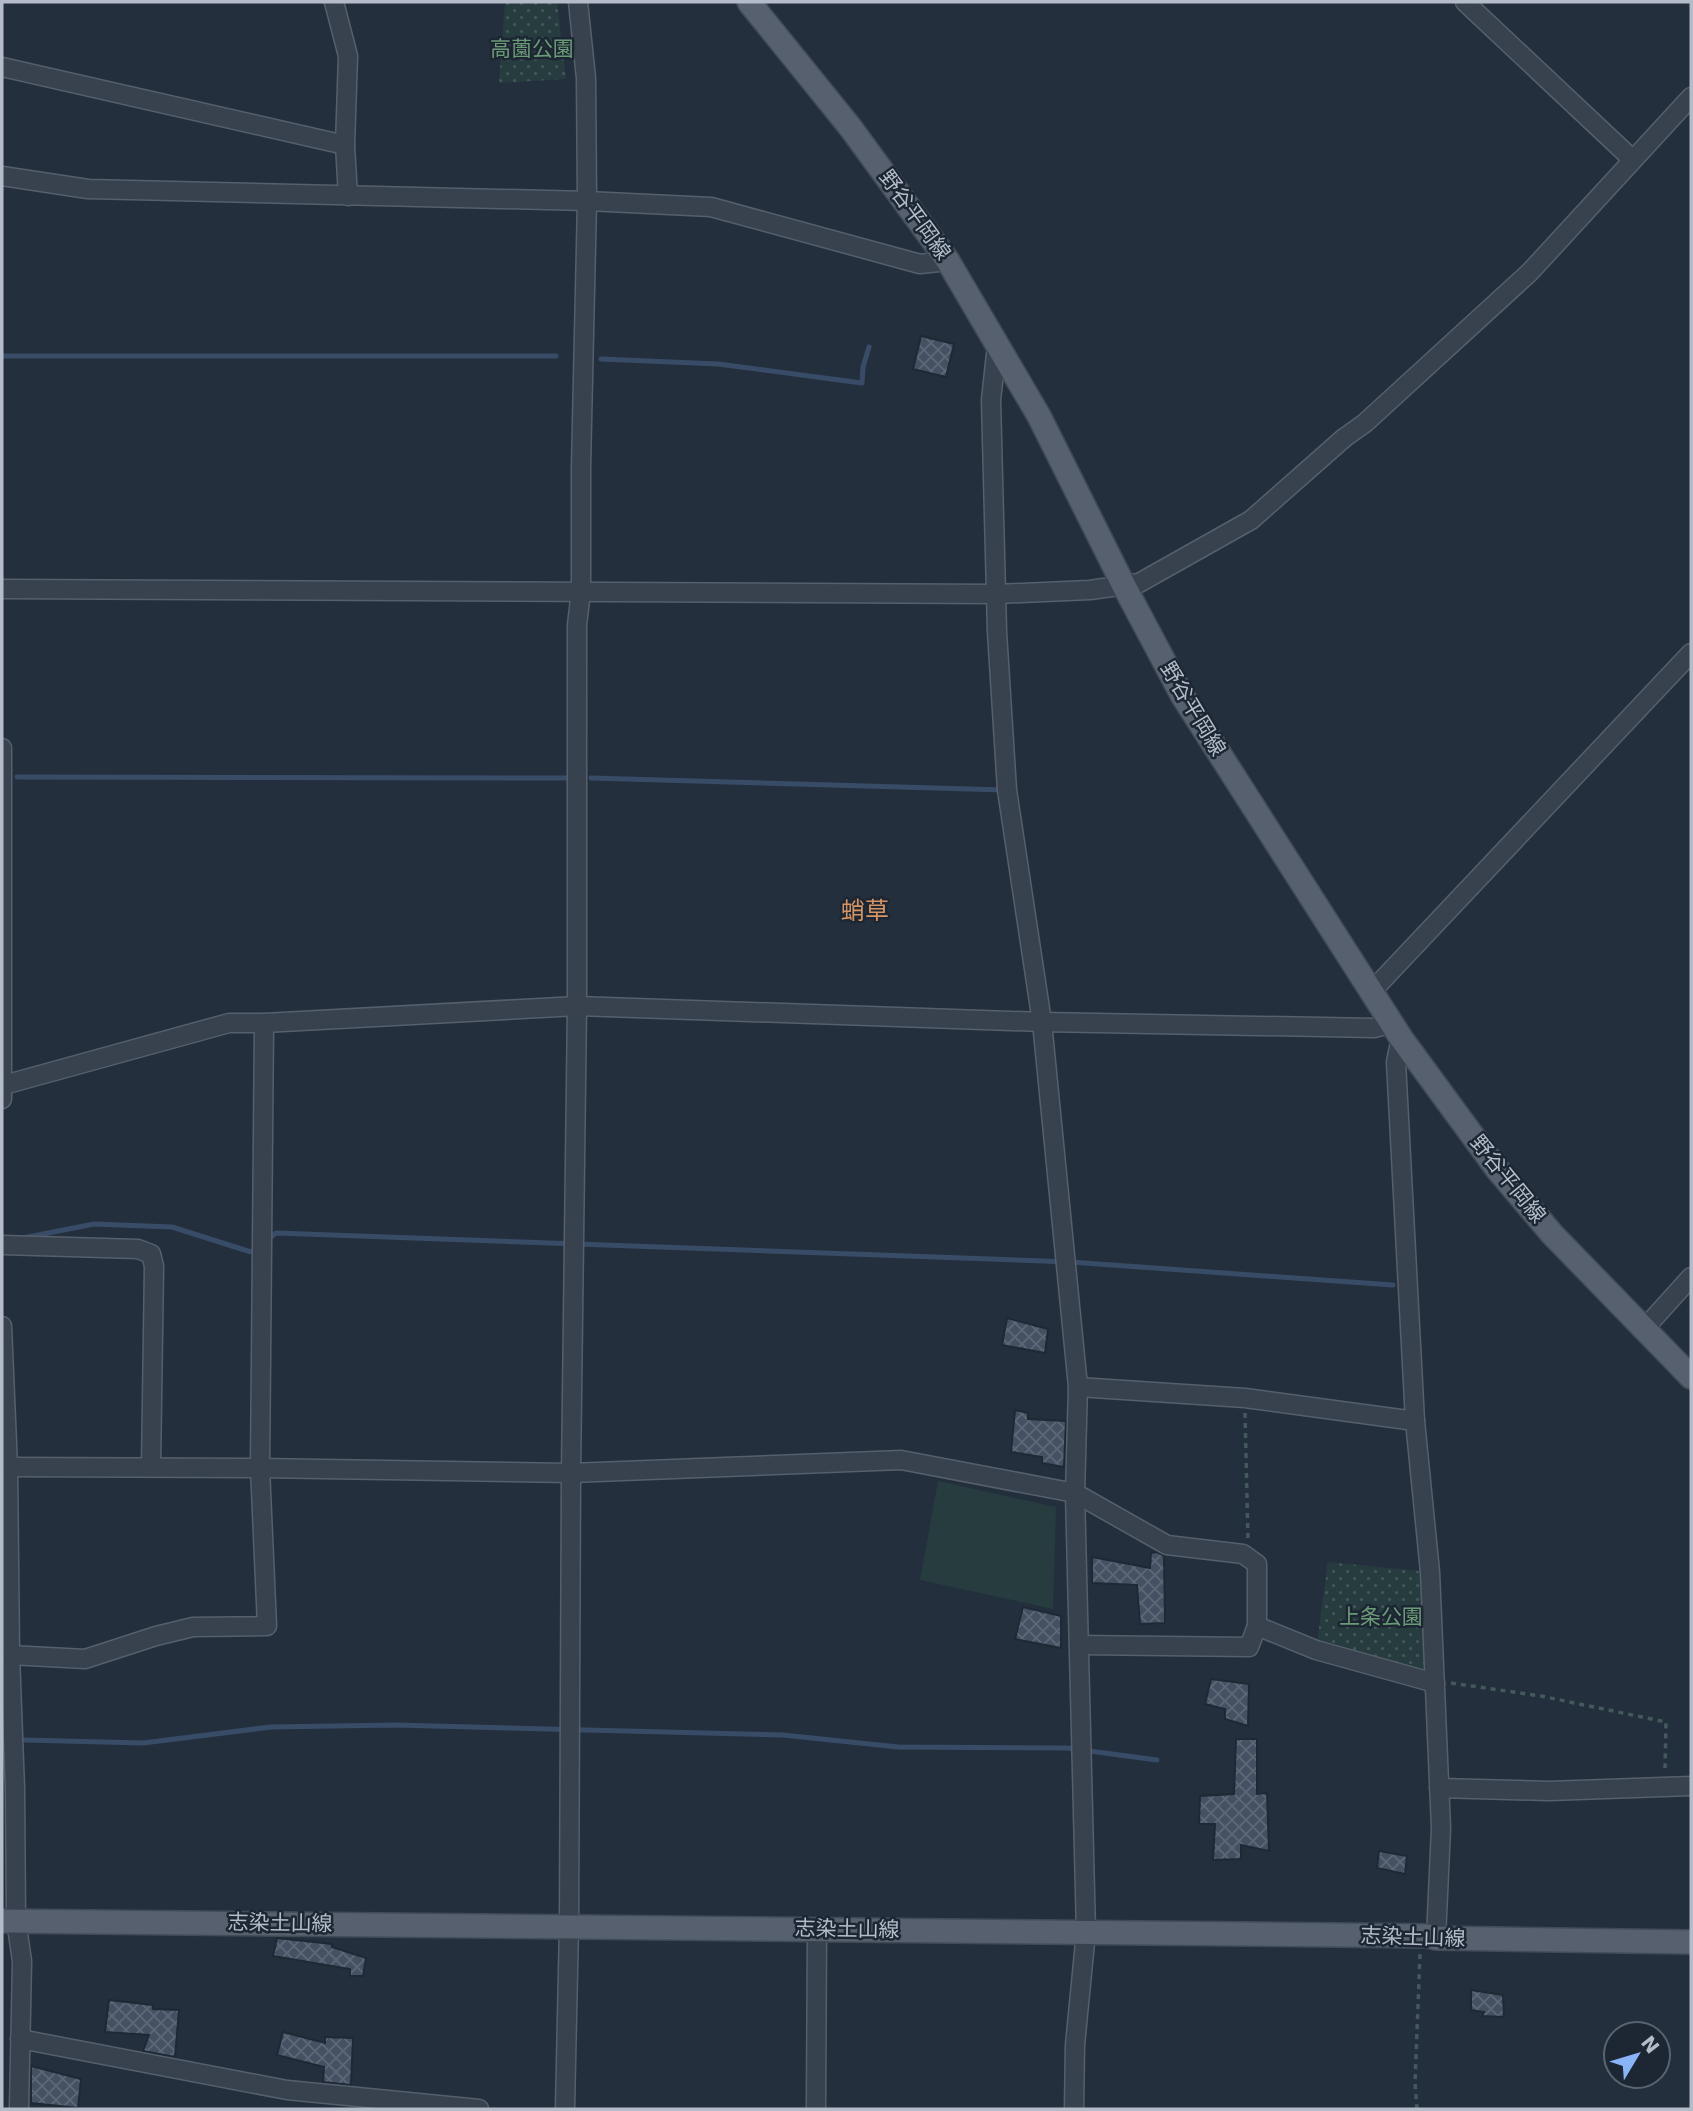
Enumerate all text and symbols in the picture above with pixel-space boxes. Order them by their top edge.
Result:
park label: 高薗公園 [490,37,574,61]
street label: 野谷平岡線 [874,165,956,265]
street label: 野谷平岡線 [1156,658,1230,760]
district label: 蛸草 [841,897,889,925]
street label: 野谷平岡線 [1466,1131,1550,1227]
park label: 上条公園 [1339,1605,1423,1629]
street label: 志染土山線 [227,1910,333,1936]
street label: 志染土山線 [794,1916,900,1942]
street label: 志染土山線 [1360,1923,1466,1951]
north arrow [1602,2020,1672,2090]
text: N [1637,2031,1664,2058]

